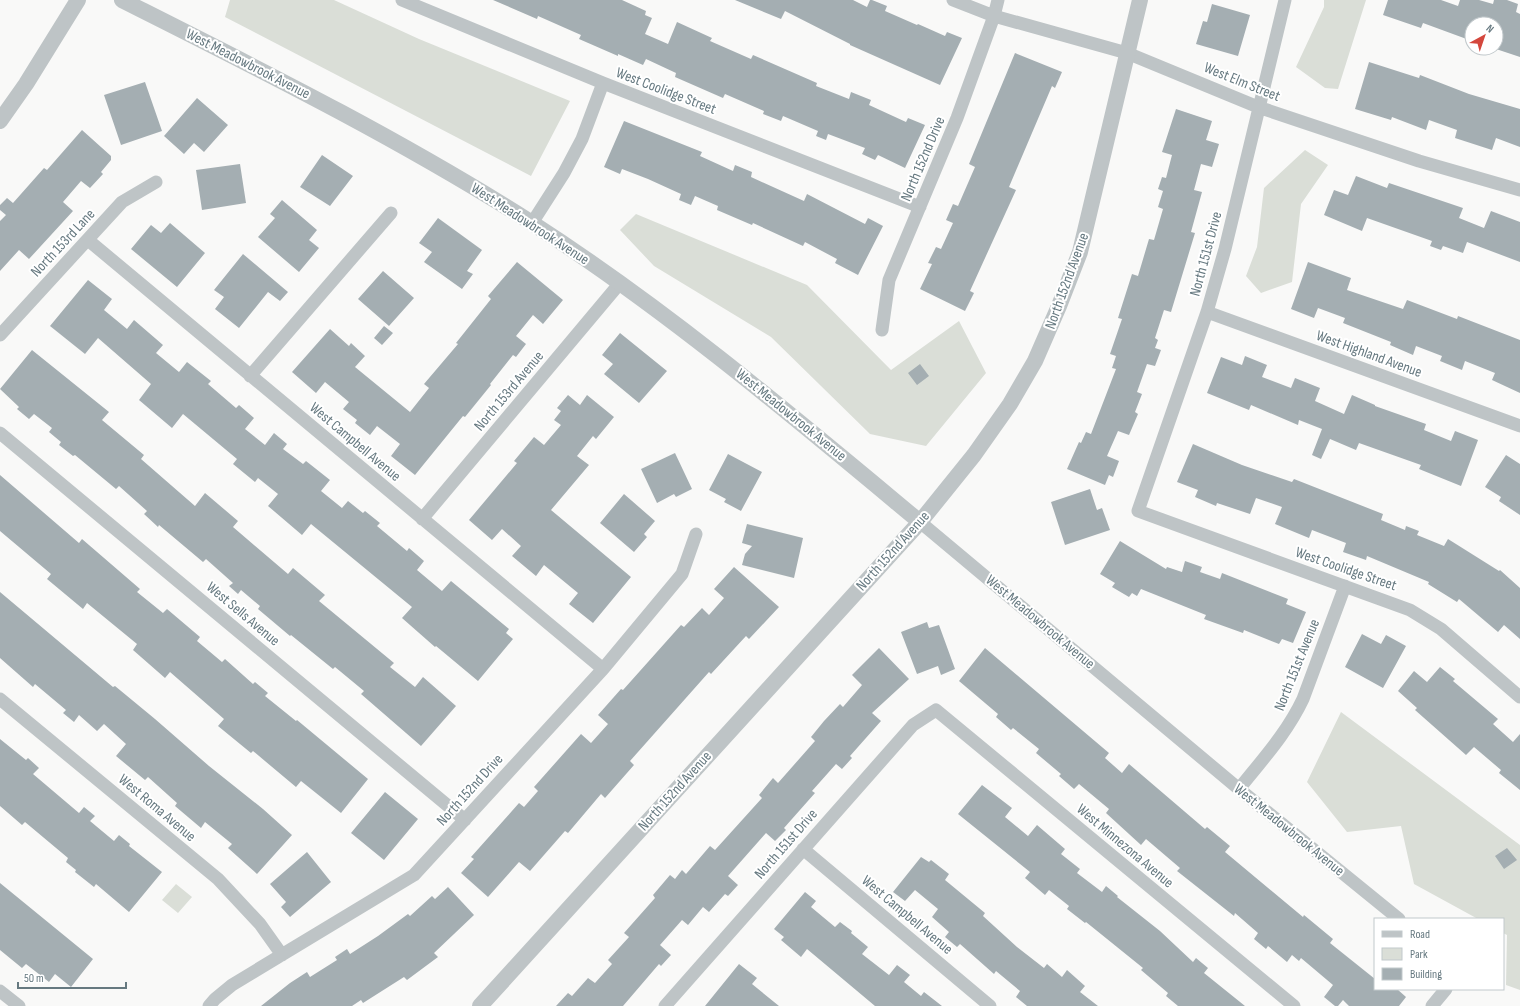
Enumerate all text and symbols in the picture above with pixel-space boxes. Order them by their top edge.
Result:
north arrow [1464,16,1504,56]
text: N [1484,22,1497,36]
street label: West Meadowbrook Avenue [183,24,313,104]
street label: West Elm Street [1201,58,1283,106]
street label: West Coolidge Street [613,63,719,119]
street label: North 152nd Drive [897,114,949,204]
street label: West Meadowbrook Avenue [467,179,593,269]
street label: North 153rd Lane [27,205,99,281]
street label: North 151st Drive [1186,210,1226,298]
street label: North 152nd Avenue [1041,230,1093,332]
street label: West Highland Avenue [1314,326,1424,382]
street label: North 153rd Avenue [470,347,548,435]
street label: West Meadowbrook Avenue [732,365,850,465]
street label: West Campbell Avenue [305,398,405,486]
street label: North 152nd Avenue [852,507,934,595]
street label: West Coolidge Street [1293,543,1399,595]
street label: West Meadowbrook Avenue [981,571,1099,673]
street label: West Sells Avenue [202,578,284,650]
street label: North 151st Avenue [1270,616,1324,714]
street label: North 152nd Avenue [634,747,716,835]
street label: North 152nd Drive [433,750,507,830]
street label: West Roma Avenue [114,770,200,846]
street label: West Meadowbrook Avenue [1230,780,1348,880]
street label: West Minnezona Avenue [1072,800,1178,892]
street label: North 151st Drive [750,805,822,883]
street label: West Campbell Avenue [857,871,957,959]
legend [1374,918,1504,990]
text: Road [1410,927,1430,942]
text: Park [1410,947,1428,962]
scale bar [18,964,126,990]
text: Building [1410,967,1442,982]
text: 50 m [24,971,44,986]

